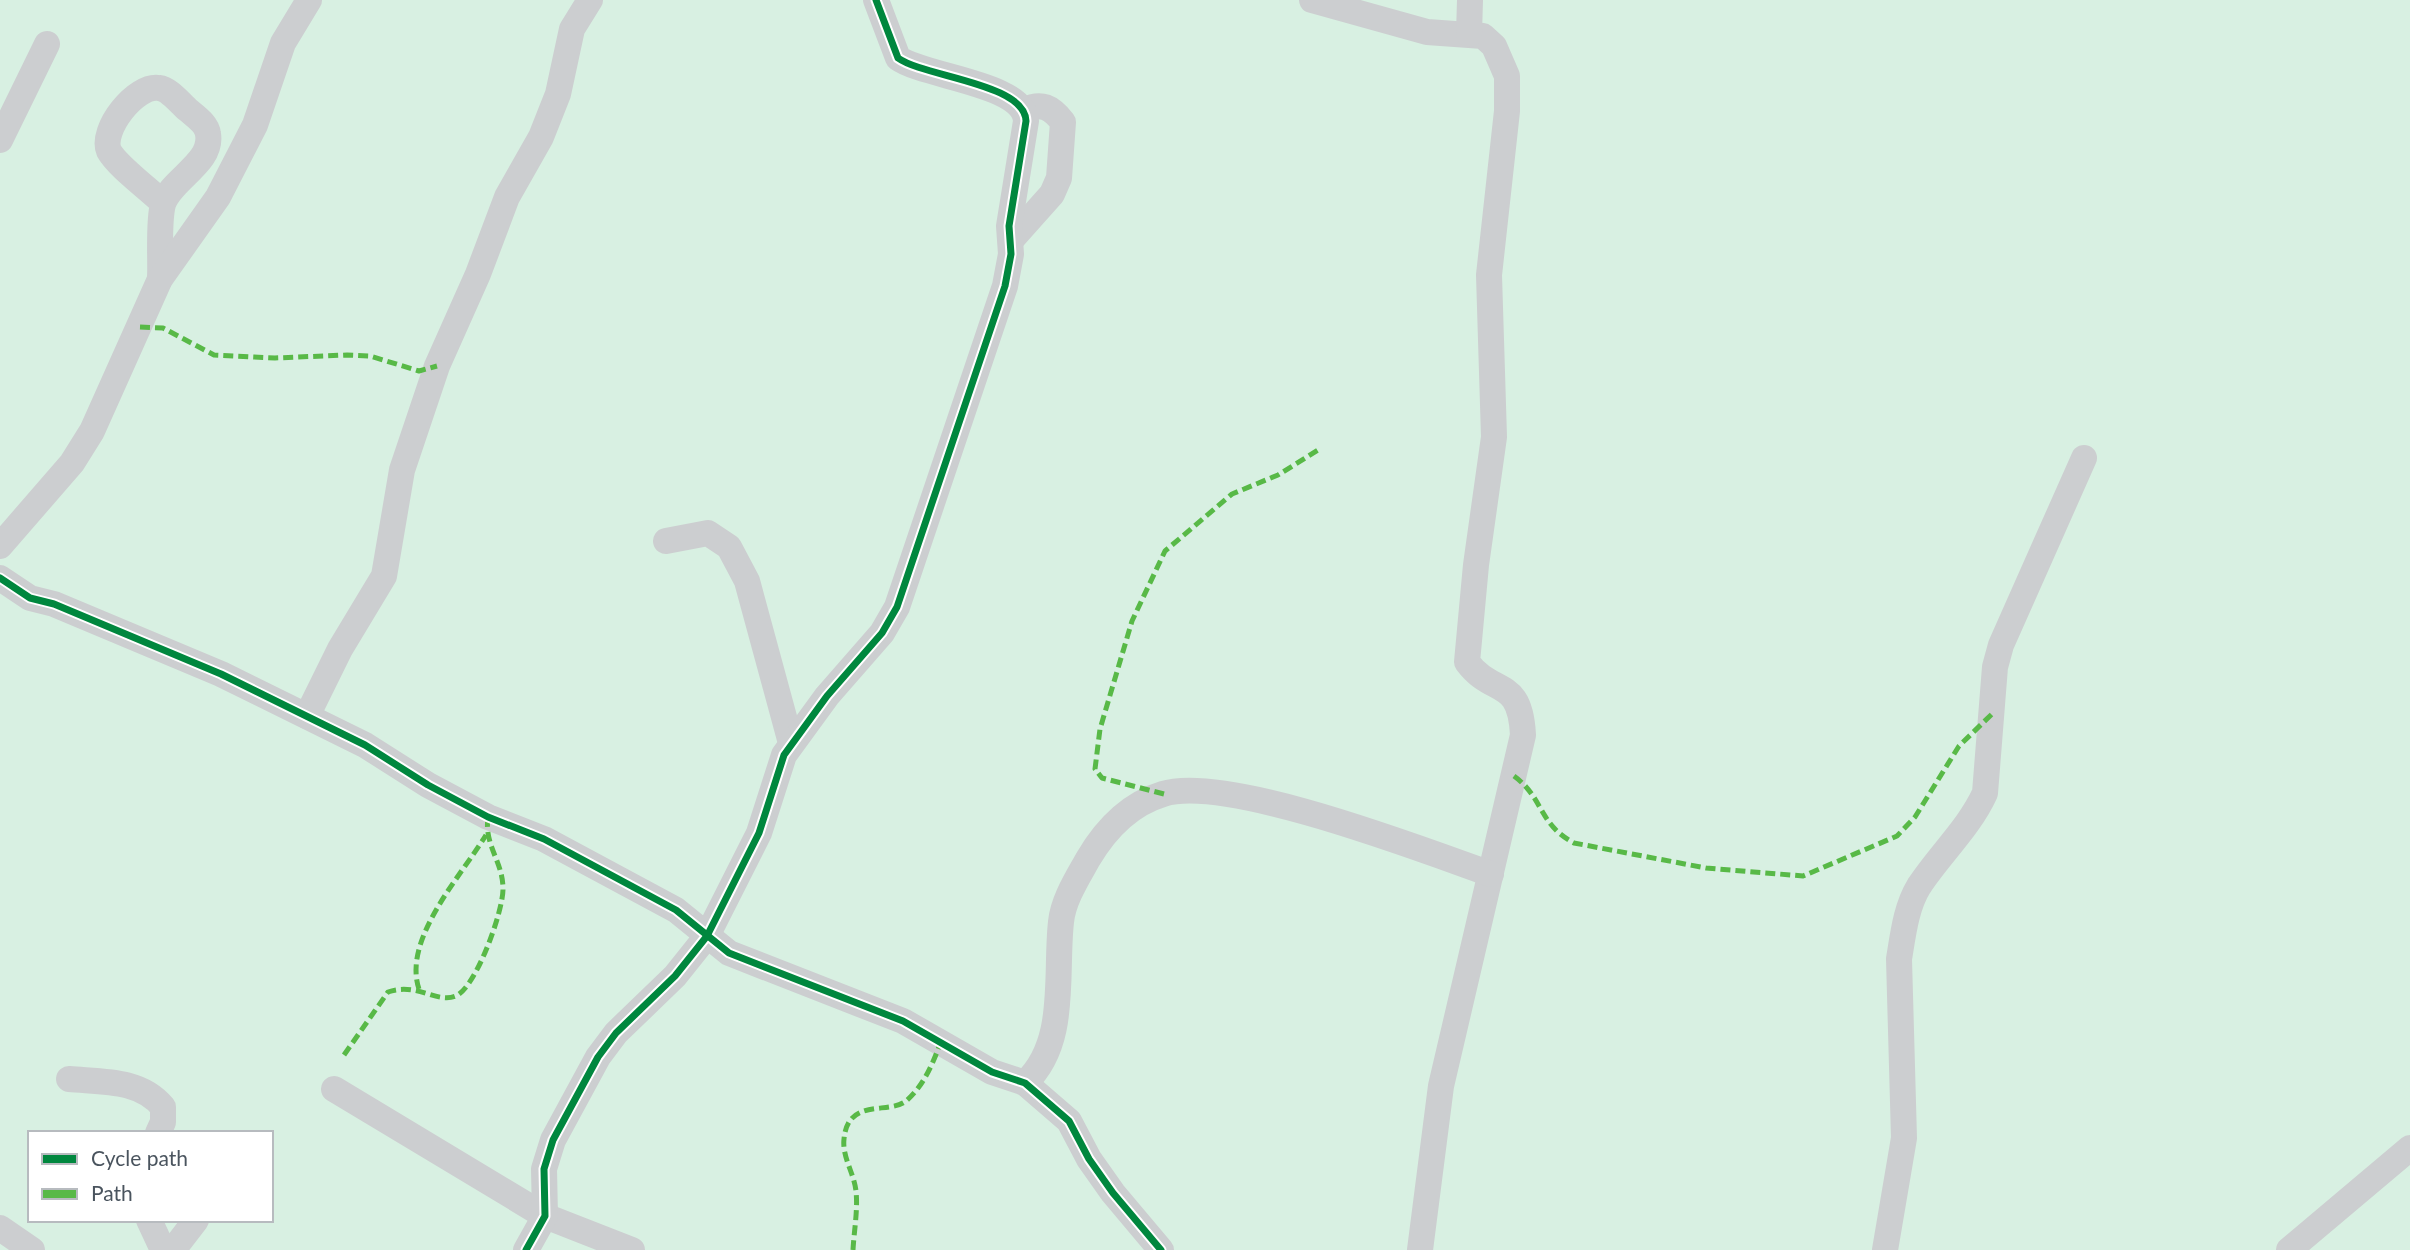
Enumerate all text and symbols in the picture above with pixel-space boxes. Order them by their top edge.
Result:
legend [28,1131,273,1222]
text: Cycle path [91,1145,188,1170]
text: Path [91,1180,133,1205]

